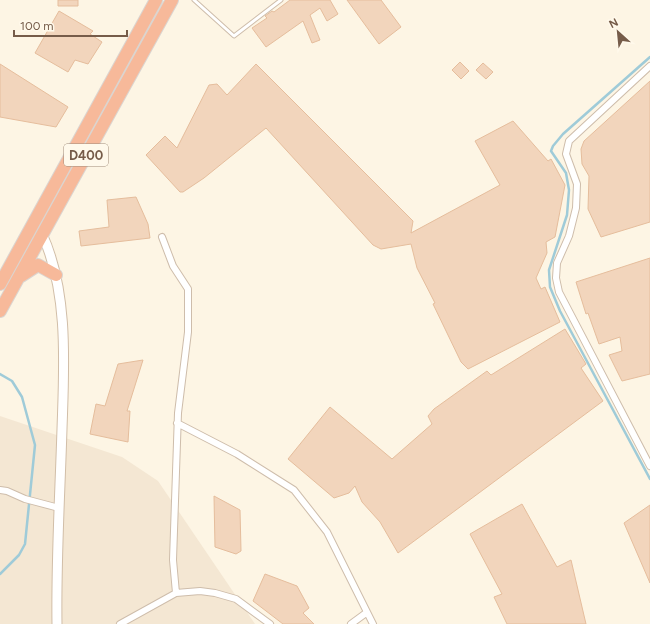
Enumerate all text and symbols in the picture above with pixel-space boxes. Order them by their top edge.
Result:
scale bar [14,12,127,38]
north arrow [598,12,638,52]
text: N [607,16,620,31]
text: 100 m [20,19,54,33]
road number: D400 [64,144,108,166]

